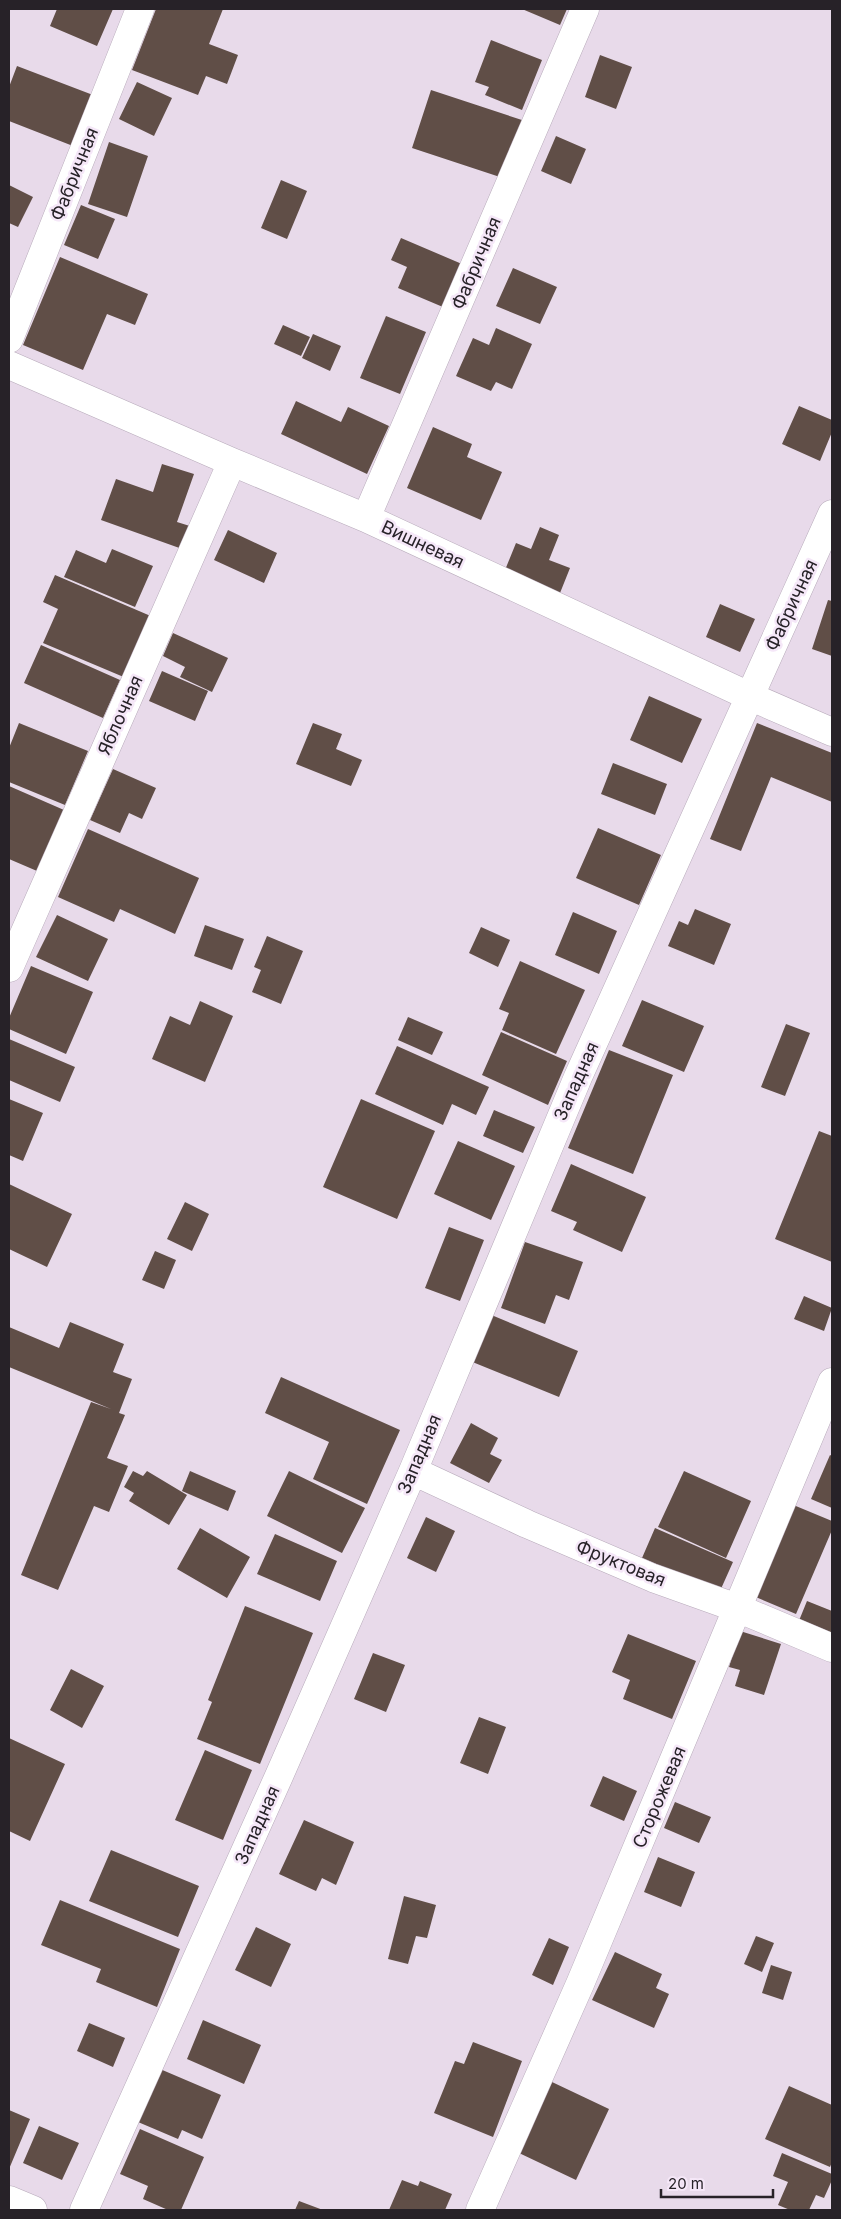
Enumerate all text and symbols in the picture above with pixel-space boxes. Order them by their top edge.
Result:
street label: Фабричная [46,124,102,224]
street label: Фабричная [447,214,505,312]
street label: Вишневая [378,516,468,572]
street label: Фабричная [761,556,821,654]
street label: Яблочная [93,672,147,758]
street label: Западная [549,1038,603,1124]
street label: Западная [393,1411,445,1497]
street label: Фруктовая [573,1536,669,1590]
street label: Сторожевая [628,1743,690,1851]
street label: Западная [230,1782,284,1868]
scale bar [661,2166,774,2198]
text: 20 m [668,2174,704,2193]

